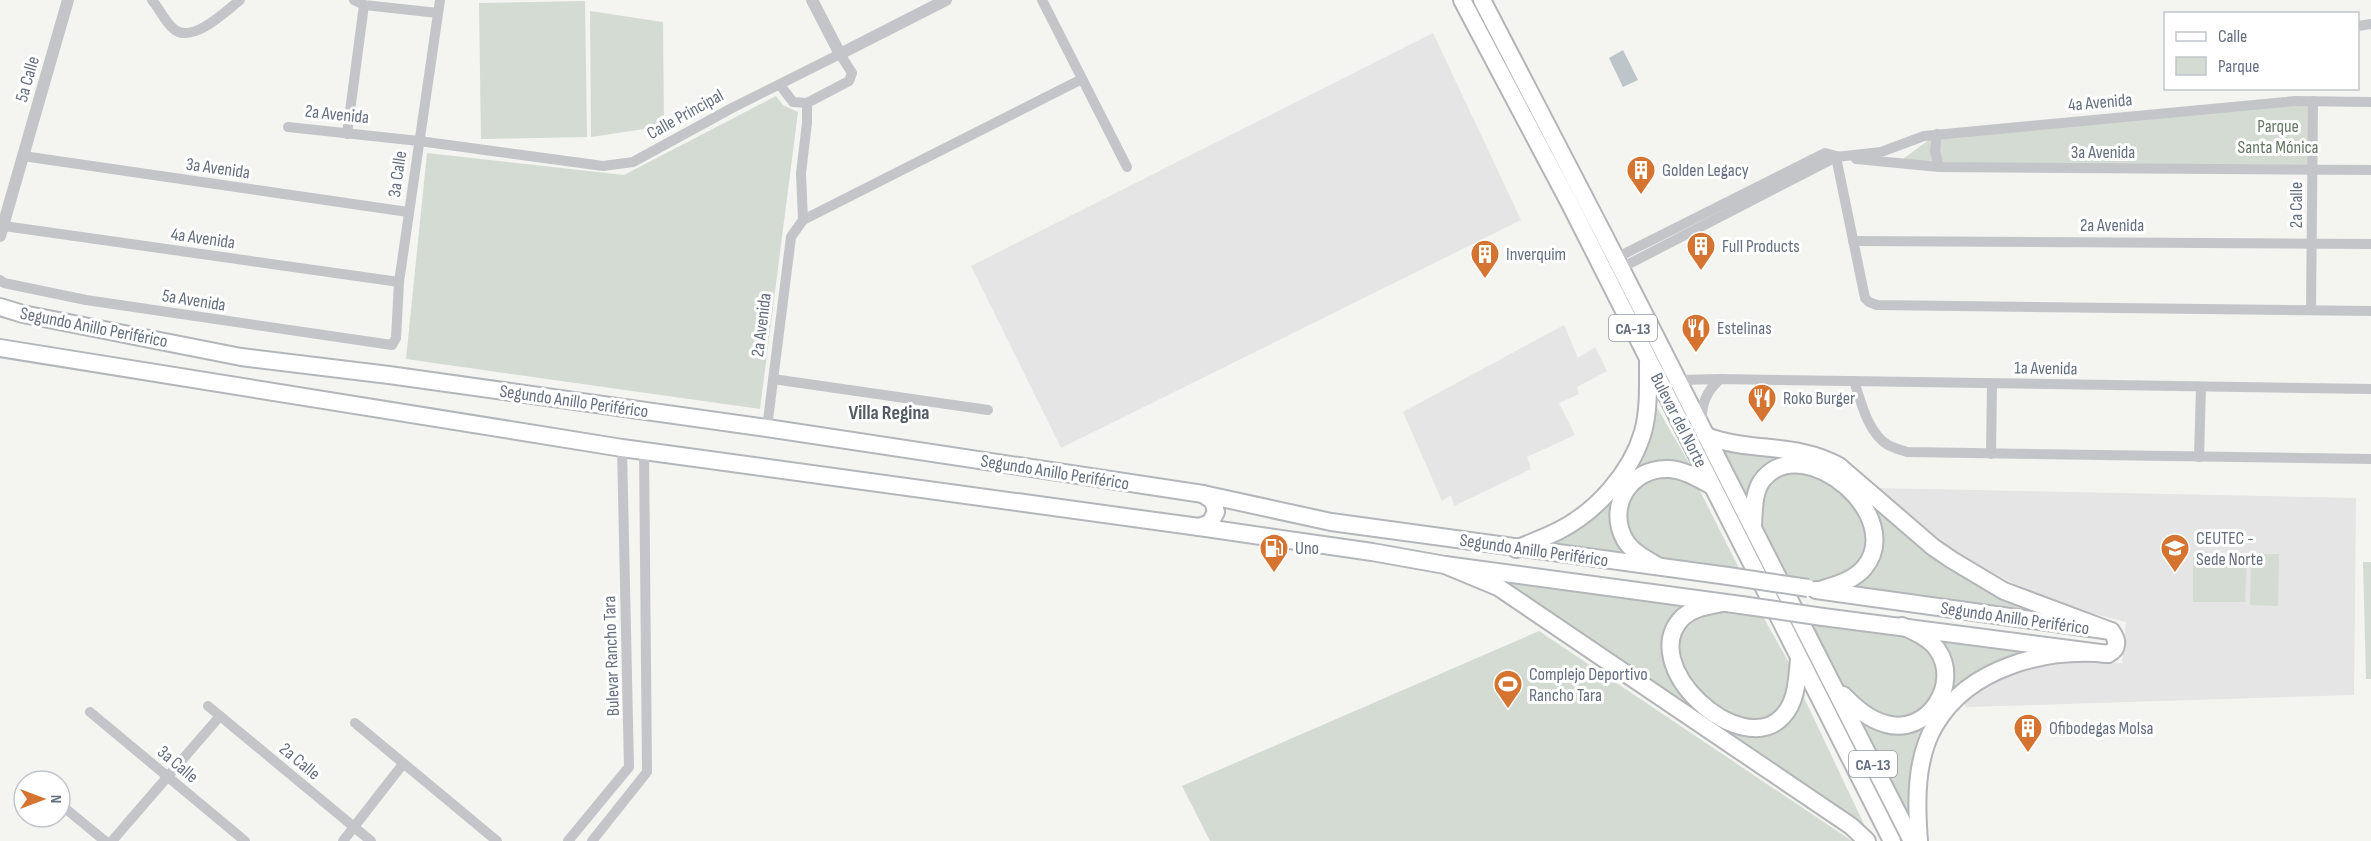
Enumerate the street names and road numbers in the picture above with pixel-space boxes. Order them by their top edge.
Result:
street label: 5a Calle [11,54,44,104]
street label: Calle Principal [643,85,727,144]
street label: 4a Avenida [2067,89,2133,116]
street label: 2a Avenida [304,101,370,128]
street label: 3a Avenida [2071,142,2135,163]
street label: 3a Calle [384,150,411,199]
street label: 3a Avenida [185,154,251,183]
street label: 2a Calle [2286,182,2307,228]
street label: 2a Avenida [2080,215,2144,236]
street label: 4a Avenida [170,224,236,253]
street label: 5a Avenida [161,285,227,316]
street label: 2a Avenida [747,292,776,358]
street label: Segundo Anillo Periférico [18,303,169,352]
road number: CA-13 [1609,315,1657,341]
street label: 1a Avenida [2014,357,2078,380]
street label: Bulevar del Norte [1646,369,1711,471]
street label: Segundo Anillo Periférico [498,381,650,422]
street label: Segundo Anillo Periférico [979,450,1131,495]
street label: Segundo Anillo Periférico [1458,530,1610,571]
street label: Bulevar Rancho Tara [599,595,624,717]
street label: Segundo Anillo Periférico [1939,598,2091,639]
street label: 2a Calle [275,738,324,784]
street label: 3a Calle [153,741,202,787]
road number: CA-13 [1849,751,1897,777]

